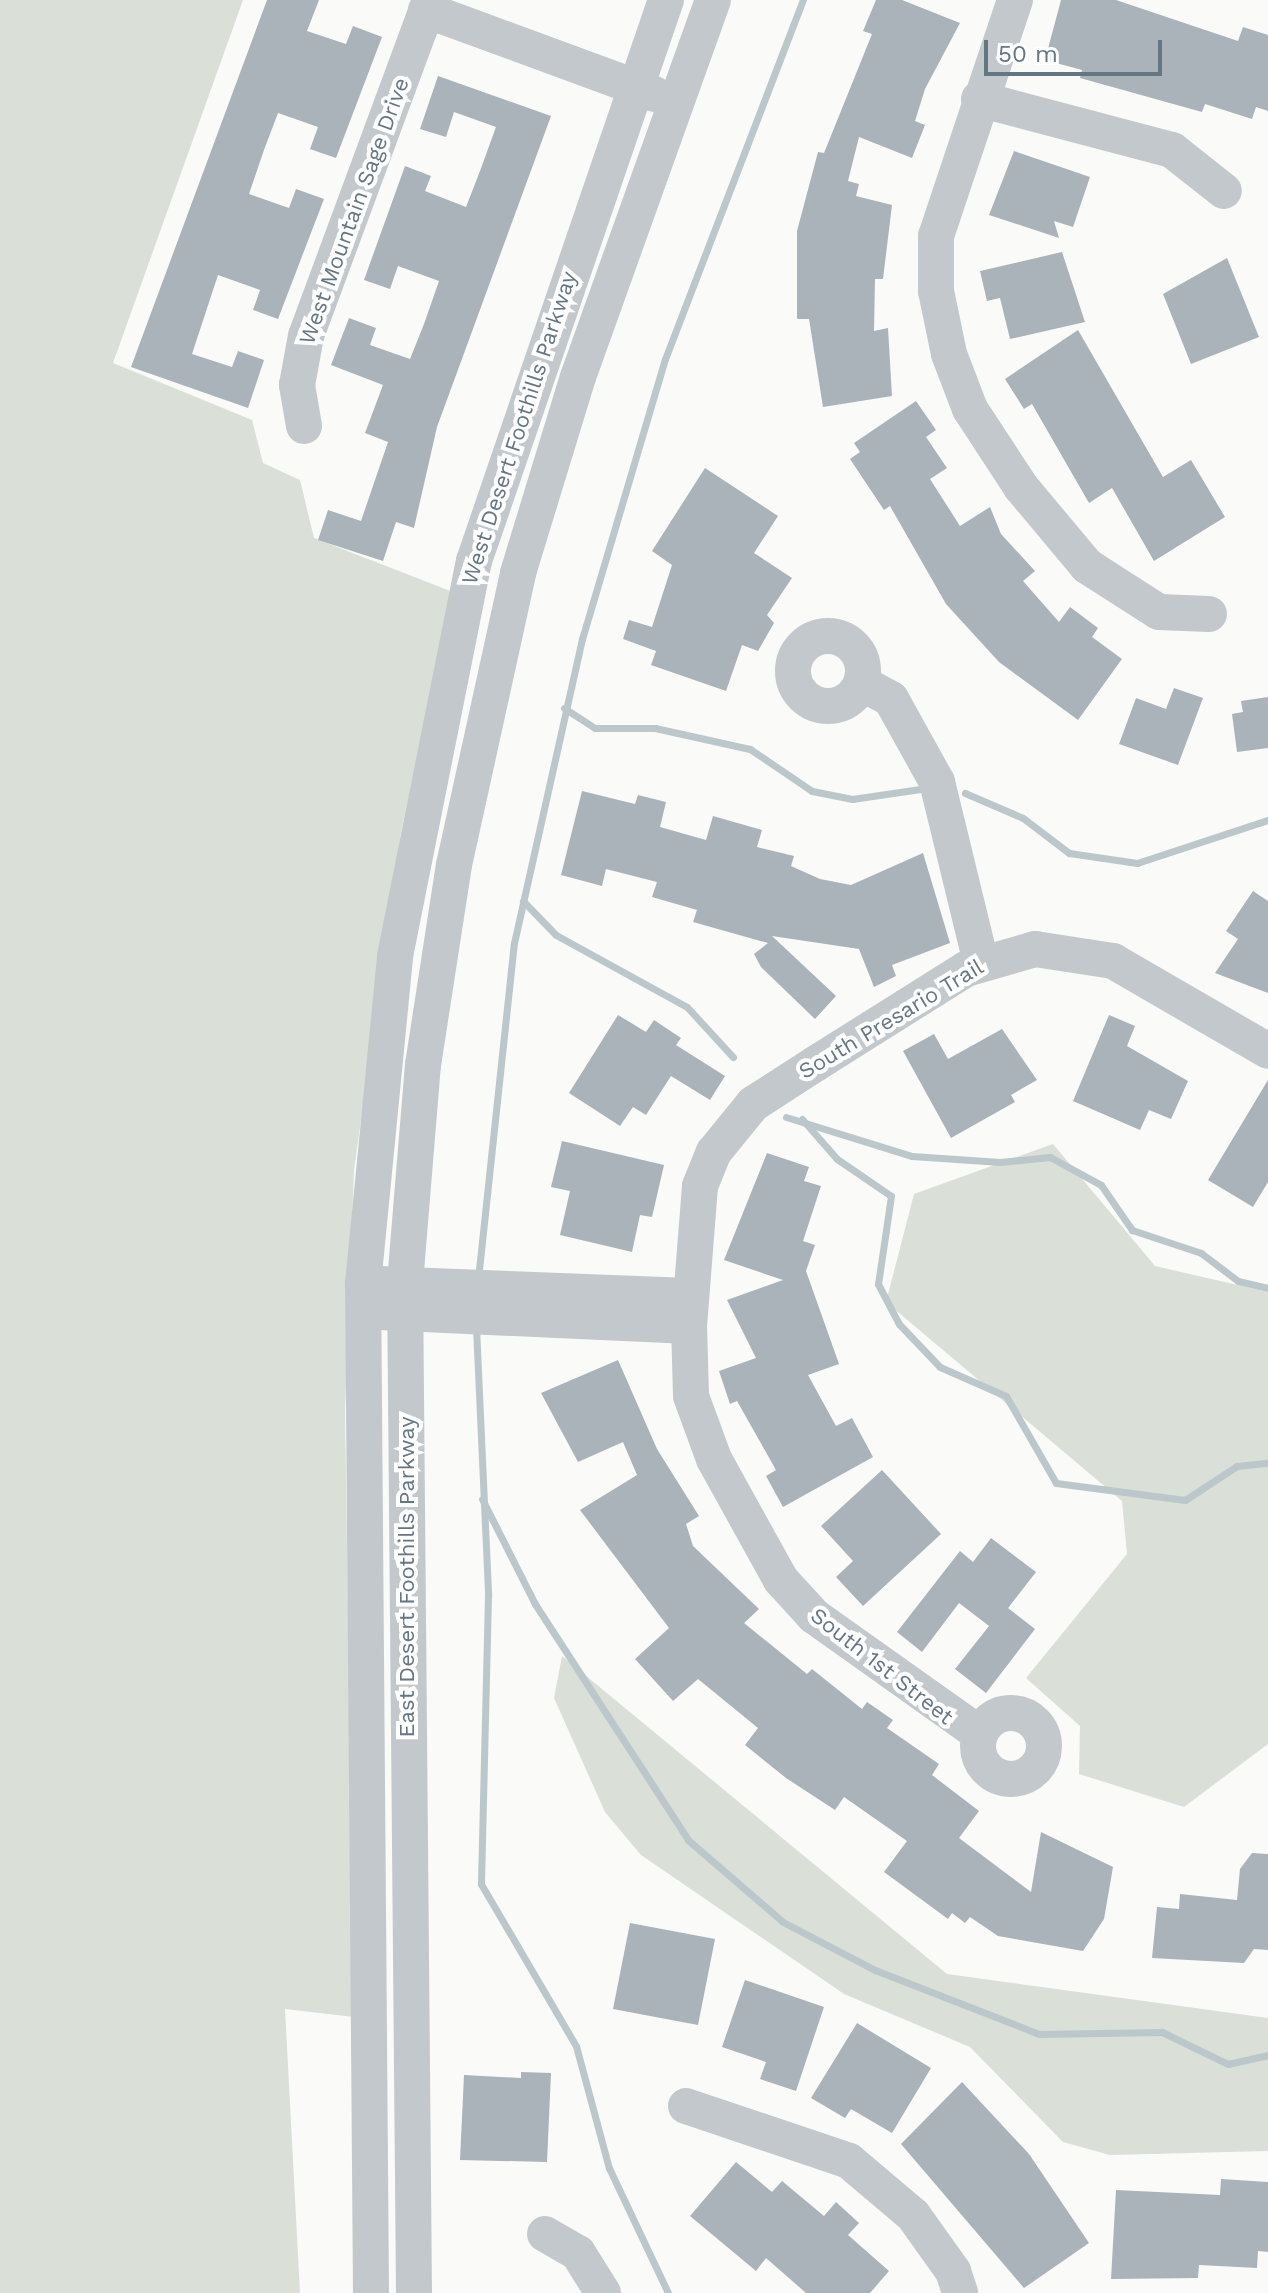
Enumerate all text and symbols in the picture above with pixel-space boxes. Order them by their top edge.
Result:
scale bar [988,24,1166,74]
text: 50 m [998,40,1058,68]
street label: West Mountain Sage Drive [293,74,415,348]
street label: West Desert Foothills Parkway [456,268,582,588]
street label: South Presario Trail [794,953,988,1085]
street label: East Desert Foothills Parkway [394,1417,420,1737]
street label: South 1st Street [805,1602,959,1730]

